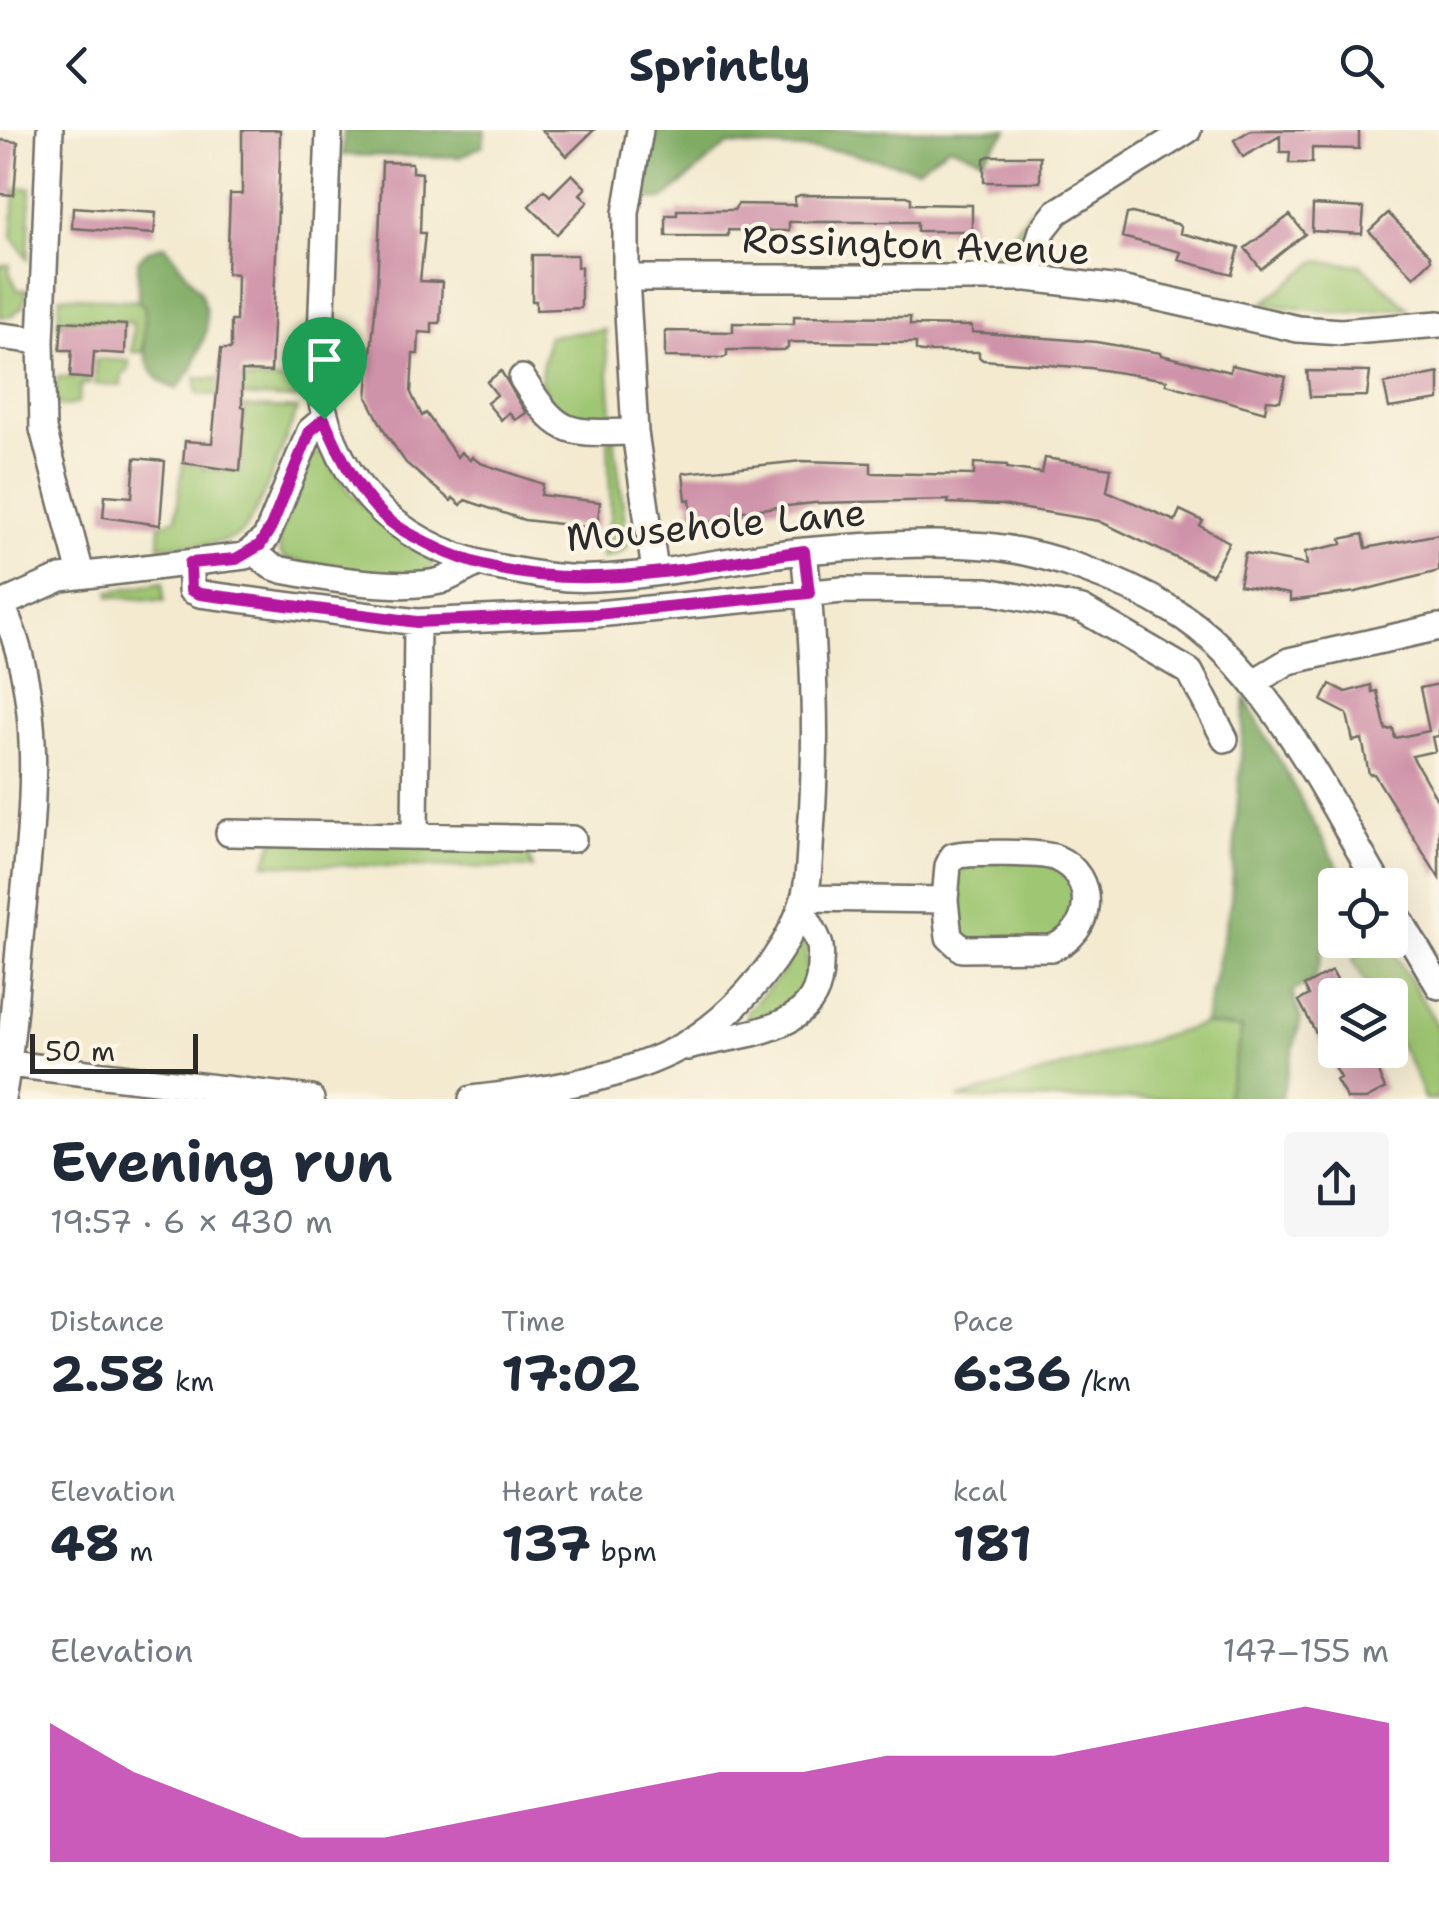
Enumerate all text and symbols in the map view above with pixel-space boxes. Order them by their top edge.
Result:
text: Sprintly [629,35,810,95]
icon: back [50,38,105,93]
icon: search [1334,38,1389,93]
street label: Rossington Avenue [741,213,1091,276]
pin [282,317,367,420]
icon: arrive [297,332,352,387]
street label: Mousehole Lane [564,486,868,563]
map controls [1318,868,1408,1068]
button: locate [1318,868,1408,958]
button: layers [1318,978,1408,1068]
scale bar [30,1029,198,1074]
text: 50 m [45,1032,115,1070]
text: Evening run [50,1125,393,1199]
button: share [1284,1132,1389,1237]
text: 19:57 · 6 × 430 m [50,1200,333,1243]
text: Distance [50,1302,165,1340]
text: Time [501,1302,566,1340]
text: Pace [953,1302,1014,1340]
text: 2.58 [50,1340,165,1407]
text: 17:02 [501,1340,640,1407]
text: 6:36 [953,1340,1072,1407]
text: km [165,1362,214,1400]
text: /km [1072,1362,1131,1400]
text: Elevation [50,1472,175,1510]
text: Heart rate [501,1472,644,1510]
text: kcal [953,1472,1007,1510]
text: 48 [50,1510,120,1577]
text: 137 [501,1510,591,1577]
text: 181 [953,1510,1032,1577]
text: m [120,1532,153,1570]
text: bpm [591,1532,657,1570]
text: Elevation [50,1629,193,1672]
text: 147–155 m [1223,1629,1389,1672]

